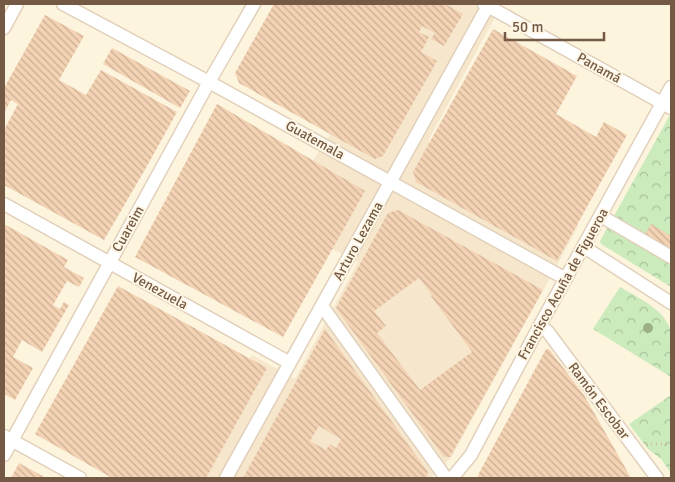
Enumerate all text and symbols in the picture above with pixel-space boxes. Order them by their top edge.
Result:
scale bar [505,10,604,42]
text: 50 m [512,18,543,36]
street label: Panamá [574,49,624,87]
street label: Guatemala [283,117,347,163]
street label: Arturo Lezama [329,199,387,283]
street label: Cuareim [108,203,148,255]
street label: Francisco Acuña de Figueroa [514,205,612,363]
street label: Venezuela [129,269,191,313]
street label: Ramón Escobar [565,359,634,444]

